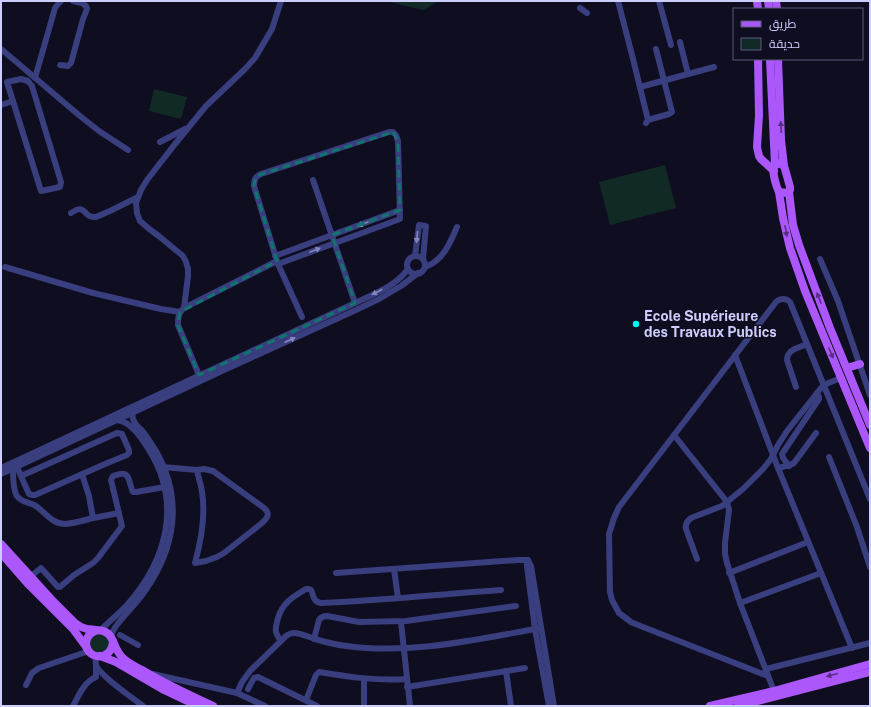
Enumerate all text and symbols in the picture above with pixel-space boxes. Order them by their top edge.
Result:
legend [733,8,863,60]
text: طريق [769,17,797,31]
text: حديقة [769,37,800,51]
one-way arrow [778,120,784,133]
one-way arrow [357,221,369,227]
one-way arrow [783,225,789,237]
one-way arrow [414,231,421,243]
one-way arrow [309,247,321,253]
one-way arrow [372,289,383,295]
one-way arrow [815,292,821,304]
place label: Ecole Supérieure des Travaux Publics [644,308,777,340]
marker: Ecole Supérieure des Travaux Publics [631,319,641,329]
one-way arrow [285,337,296,343]
one-way arrow [828,347,834,359]
one-way arrow [826,672,839,678]

